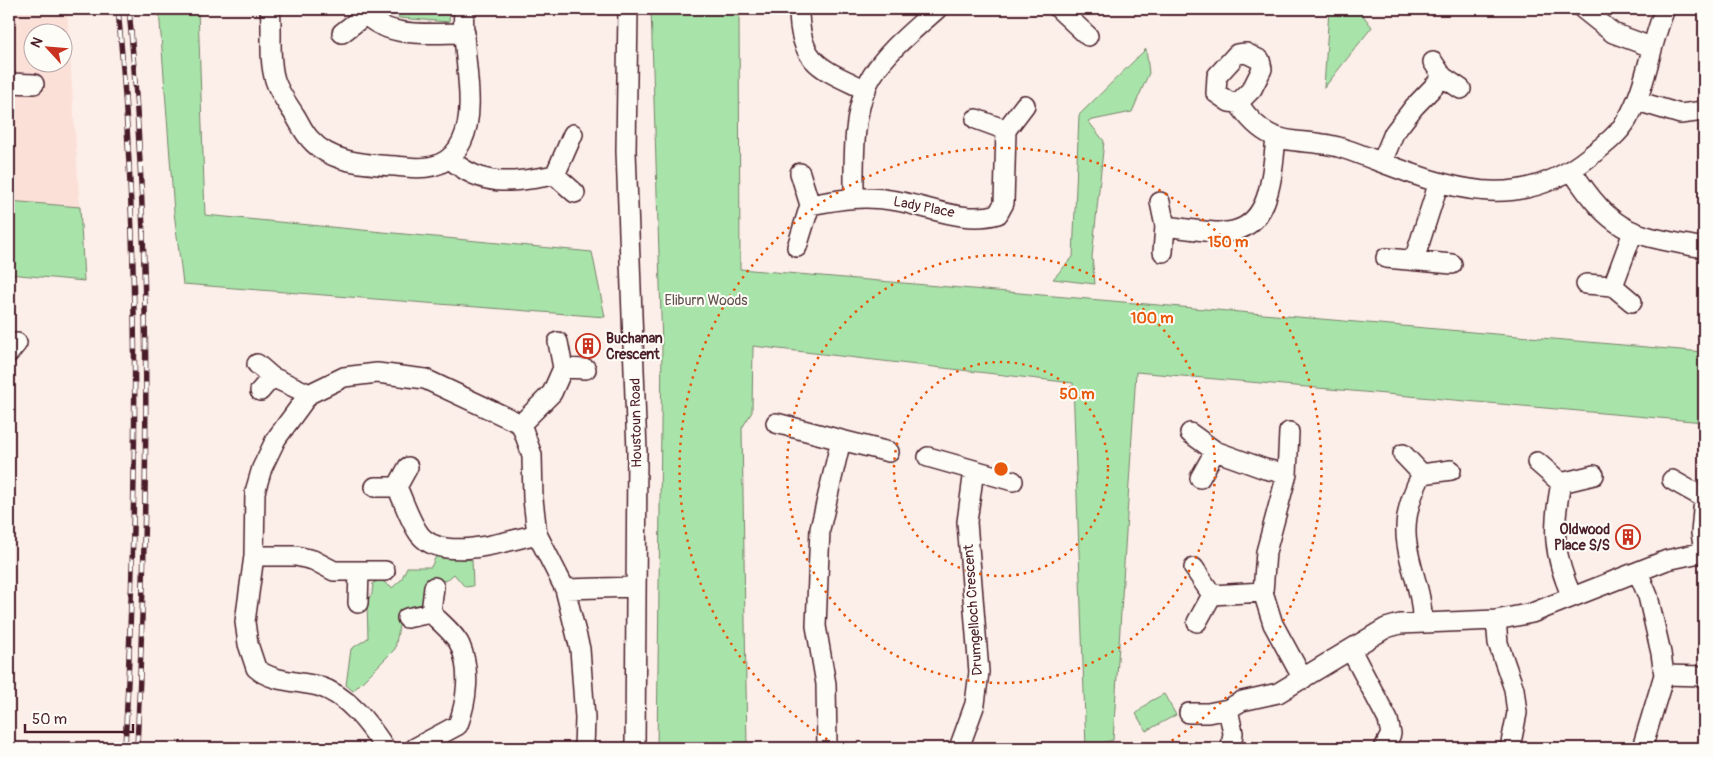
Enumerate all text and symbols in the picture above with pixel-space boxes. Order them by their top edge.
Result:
north arrow [22,22,72,72]
text: N [27,35,46,51]
street label: Lady Place [892,193,956,221]
text: 150 m [1208,233,1248,252]
park label: Eliburn Woods [664,292,748,309]
text: 100 m [1131,309,1173,328]
place label: Buchanan Crescent [606,330,663,363]
building icon: Buchanan Crescent [575,333,601,359]
street label: Houstoun Road [627,378,645,468]
text: 50 m [1060,385,1094,404]
centre of rings [992,460,1010,478]
place label: Oldwood Place S/S [1554,521,1610,554]
building icon: Oldwood Place S/S [1615,524,1641,550]
street label: Drumgelloch Crescent [960,544,986,676]
scale bar [25,702,132,734]
text: 50 m [32,710,67,729]

